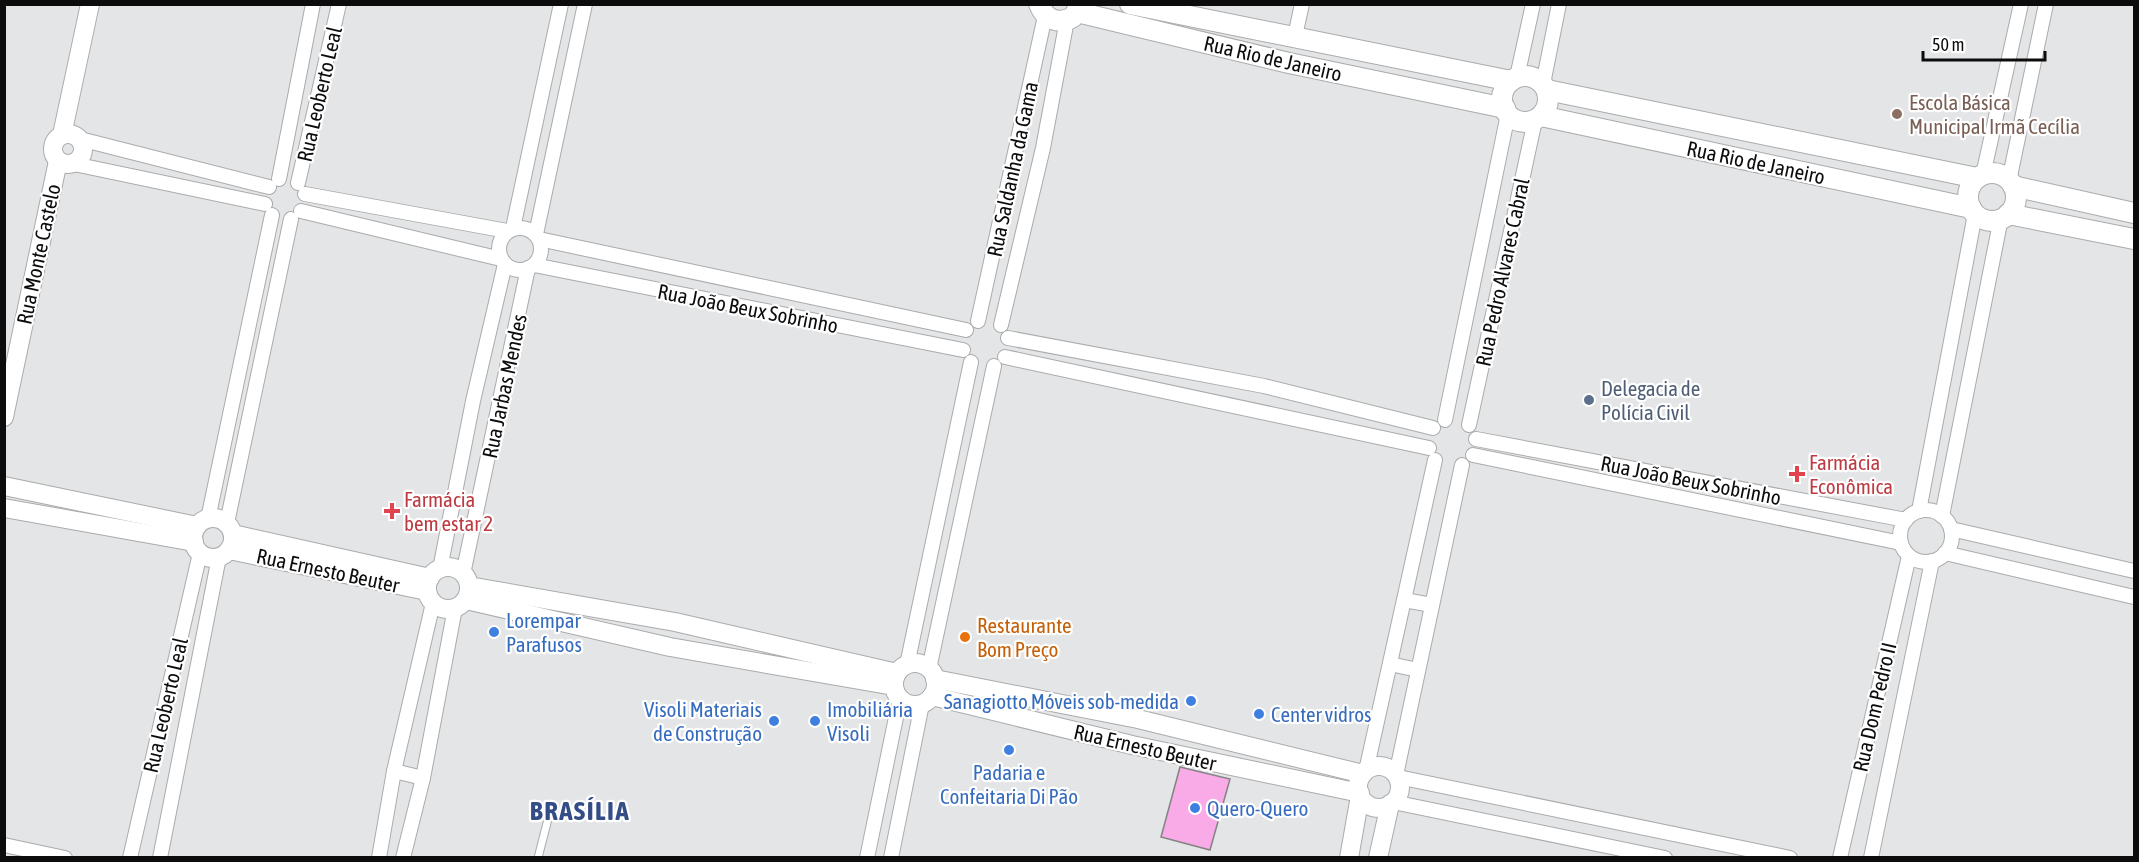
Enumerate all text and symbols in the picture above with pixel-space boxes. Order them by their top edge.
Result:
street label: Rua Leoberto Leal [292,24,346,164]
scale bar [1923,24,2044,62]
street label: Rua Rio de Janeiro [1202,30,1344,86]
text: 50 m [1932,34,1964,55]
street label: Rua Saldanha da Gama [982,79,1042,259]
place label: Escola Básica Municipal Irmã Cecília [1909,90,2080,138]
marker: Escola Básica Municipal Irmã Cecília [1890,107,1904,121]
street label: Rua Rio de Janeiro [1685,136,1827,188]
street label: Rua Pedro Alvares Cabral [1470,175,1534,368]
street label: Rua Monte Castelo [11,182,65,326]
street label: Rua João Beux Sobrinho [656,279,840,337]
street label: Rua Jarbas Mendes [477,312,531,460]
place label: Delegacia de Polícia Civil [1601,376,1700,424]
marker: Delegacia de Polícia Civil [1582,393,1596,407]
place label: Farmácia Econômica [1809,450,1893,498]
street label: Rua João Beux Sobrinho [1599,451,1783,509]
marker: Farmácia Econômica [1790,467,1804,481]
place label: Farmácia bem estar 2 [404,487,493,535]
marker: Farmácia bem estar 2 [385,504,399,518]
street label: Rua Ernesto Beuter [254,543,402,597]
place label: Lorempar Parafusos [506,608,582,656]
place label: Restaurante Bom Preço [977,613,1072,661]
marker: Lorempar Parafusos [487,625,501,639]
marker: Restaurante Bom Preço [958,630,972,644]
street label: Rua Leoberto Leal [138,635,192,775]
street label: Rua Dom Pedro II [1847,640,1901,774]
place label: Sanagiotto Móveis sob-medida [944,689,1179,713]
marker: Sanagiotto Móveis sob-medida [1184,694,1198,708]
place label: Visoli Materiais de Construção [644,697,762,745]
place label: Imobiliária Visoli [827,697,913,745]
place label: Center vidros [1271,702,1372,726]
marker: Center vidros [1252,707,1266,721]
marker: Visoli Materiais de Construção [767,714,781,728]
marker: Imobiliária Visoli [808,714,822,728]
street label: Rua Ernesto Beuter [1071,719,1219,775]
marker: Padaria e Confeitaria Di Pão [1002,743,1016,757]
place label: Padaria e Confeitaria Di Pão [940,760,1078,808]
district label: BRASÍLIA [530,795,630,826]
place label: Quero-Quero [1207,796,1308,820]
marker: Quero-Quero [1188,801,1202,815]

